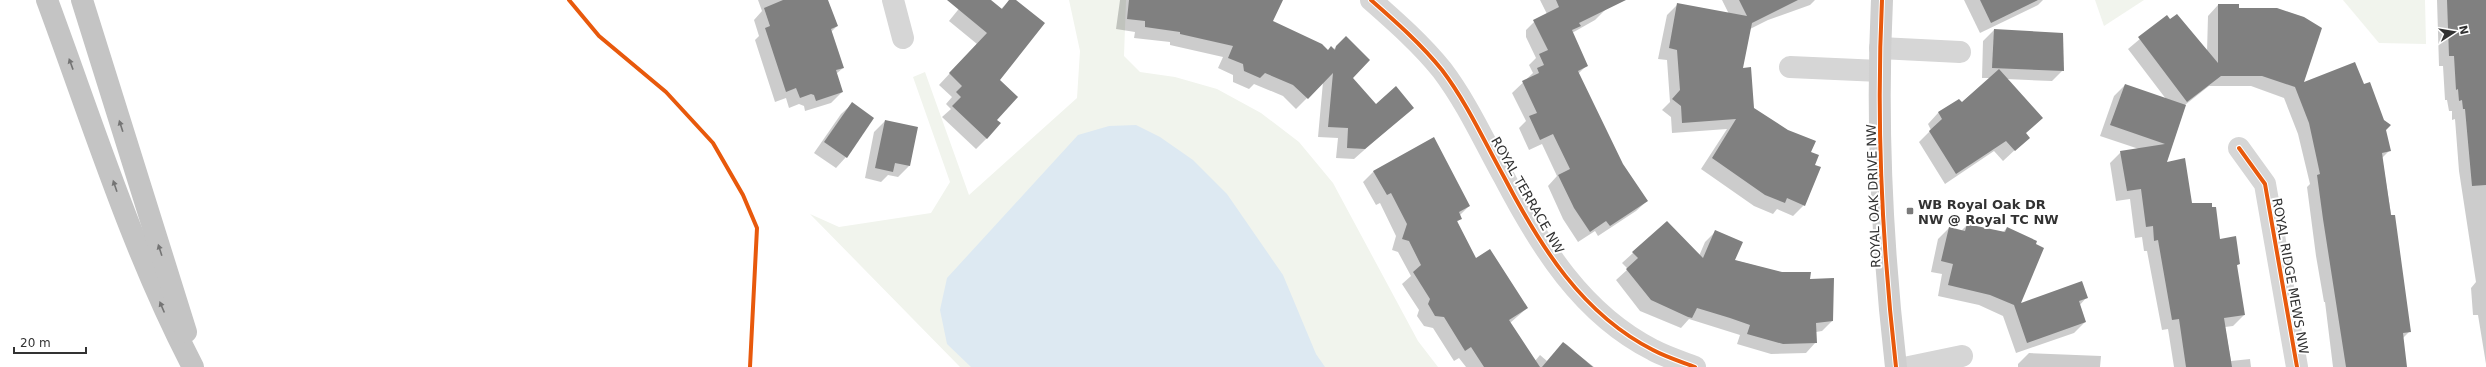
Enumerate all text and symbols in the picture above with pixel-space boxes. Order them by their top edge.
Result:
north arrow [2434,12,2474,52]
text: N [2456,24,2471,36]
one-way arrow [67,58,73,70]
one-way arrow [118,119,124,131]
street label: ROYAL OAK DRIVE NW [1863,124,1884,268]
street label: ROYAL TERRACE NW [1488,134,1567,256]
one-way arrow [111,180,117,192]
place label: WB Royal Oak DR NW @ Royal TC NW [1918,197,2059,227]
street label: ROYAL RIDGE MEWS NW [2269,197,2312,355]
marker: WB Royal Oak DR NW @ Royal TC NW [1905,206,1915,216]
one-way arrow [157,243,163,255]
one-way arrow [159,301,165,313]
scale bar [14,329,86,355]
text: 20 m [20,336,51,350]

